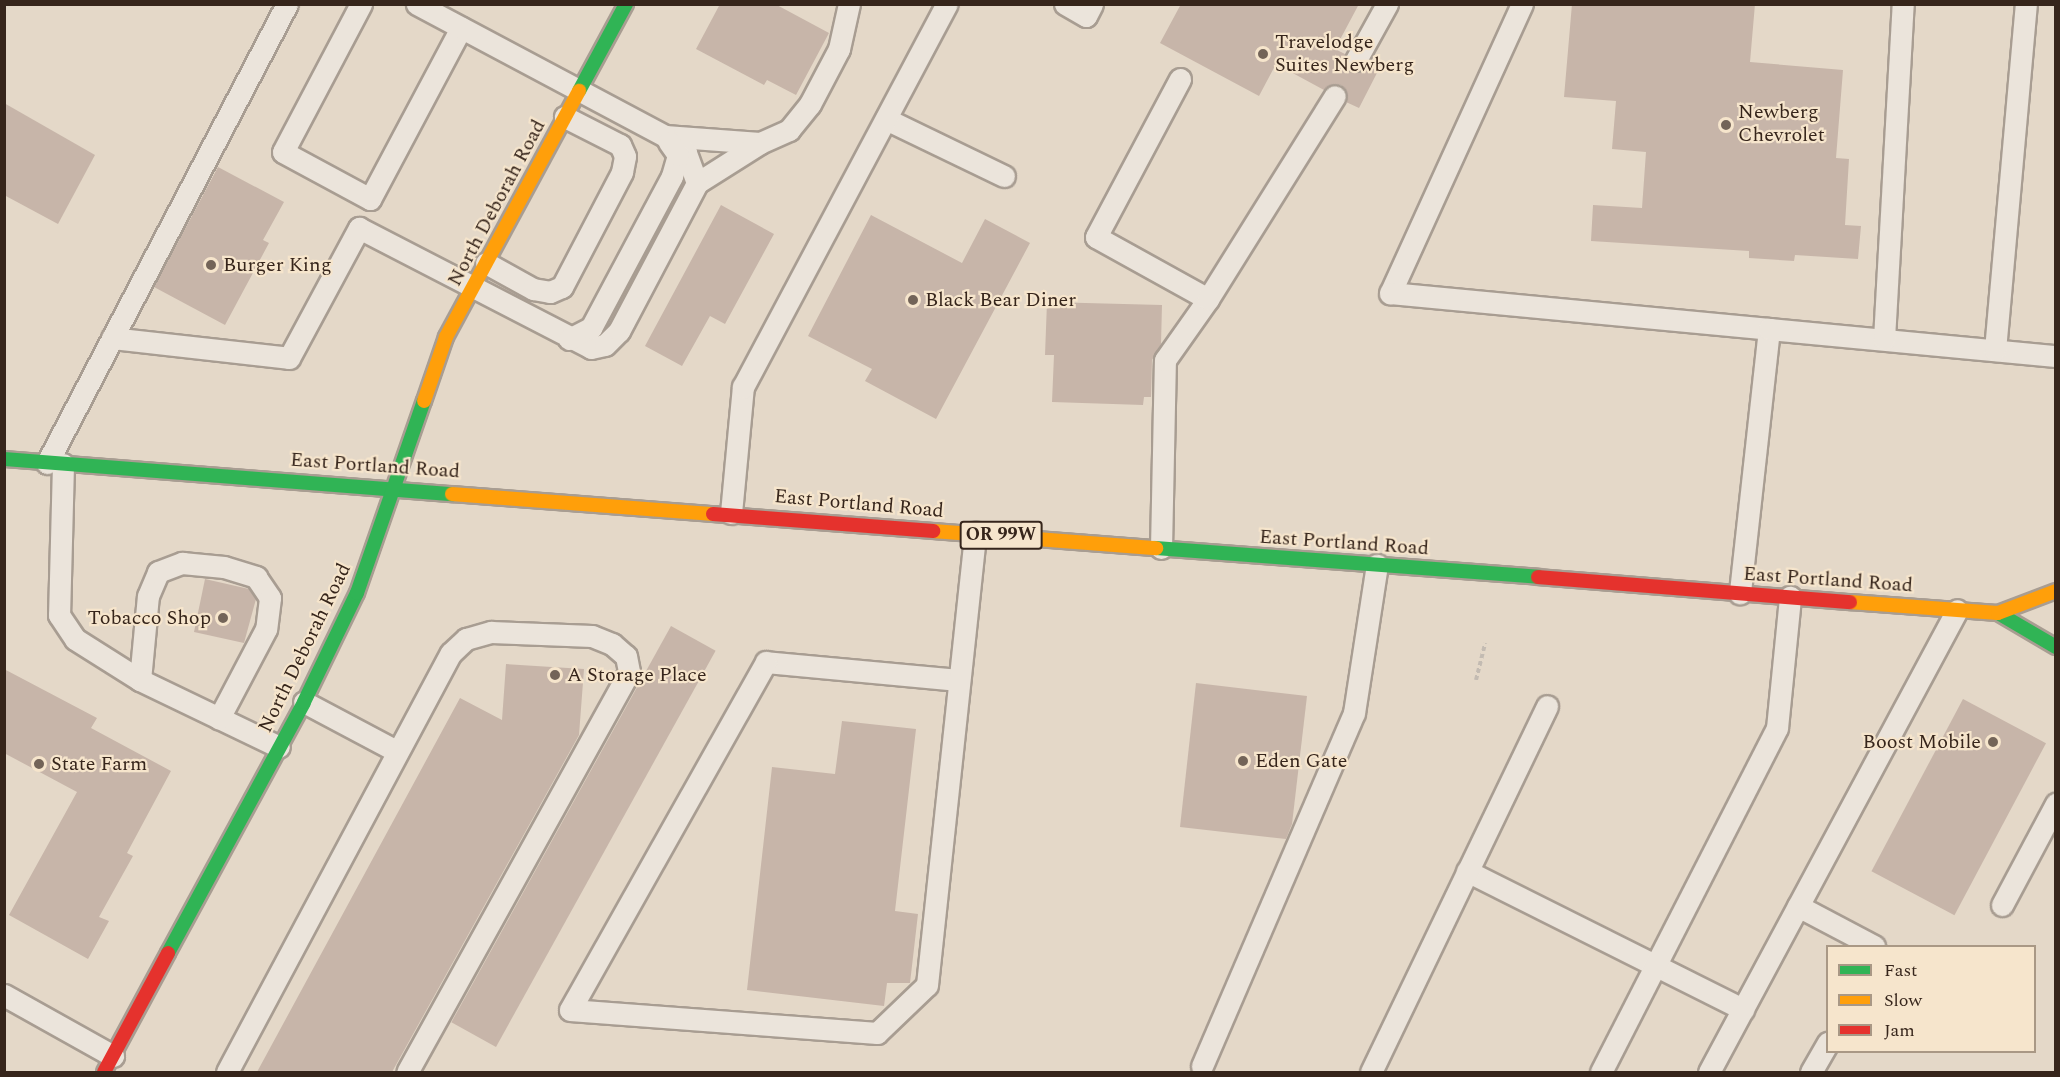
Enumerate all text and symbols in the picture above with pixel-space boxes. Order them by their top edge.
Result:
place label: Travelodge Suites Newberg [1275,30,1414,77]
marker: Travelodge Suites Newberg [1256,47,1270,61]
place label: Newberg Chevrolet [1738,101,1825,148]
street label: North Deborah Road [443,116,551,290]
marker: Newberg Chevrolet [1719,118,1733,132]
place label: Burger King [223,253,332,277]
marker: Burger King [204,258,218,272]
place label: Black Bear Diner [925,288,1076,312]
marker: Black Bear Diner [906,293,920,307]
street label: East Portland Road [289,448,461,484]
street label: East Portland Road [773,485,945,523]
road number: OR 99W [959,520,1043,550]
street label: East Portland Road [1258,525,1430,561]
street label: North Deborah Road [254,559,356,737]
street label: East Portland Road [1742,562,1914,598]
place label: Tobacco Shop [87,606,211,630]
marker: Tobacco Shop [216,611,230,625]
place label: A Storage Place [567,663,707,687]
marker: A Storage Place [548,668,562,682]
place label: Boost Mobile [1863,730,1981,754]
marker: Boost Mobile [1986,735,2000,749]
place label: Eden Gate [1255,749,1347,773]
place label: State Farm [51,752,147,776]
marker: Eden Gate [1236,754,1250,768]
marker: State Farm [32,757,46,771]
legend [1826,945,2036,1053]
text: Fast [1884,957,1917,984]
text: Slow [1884,987,1922,1014]
text: Jam [1884,1017,1915,1044]

